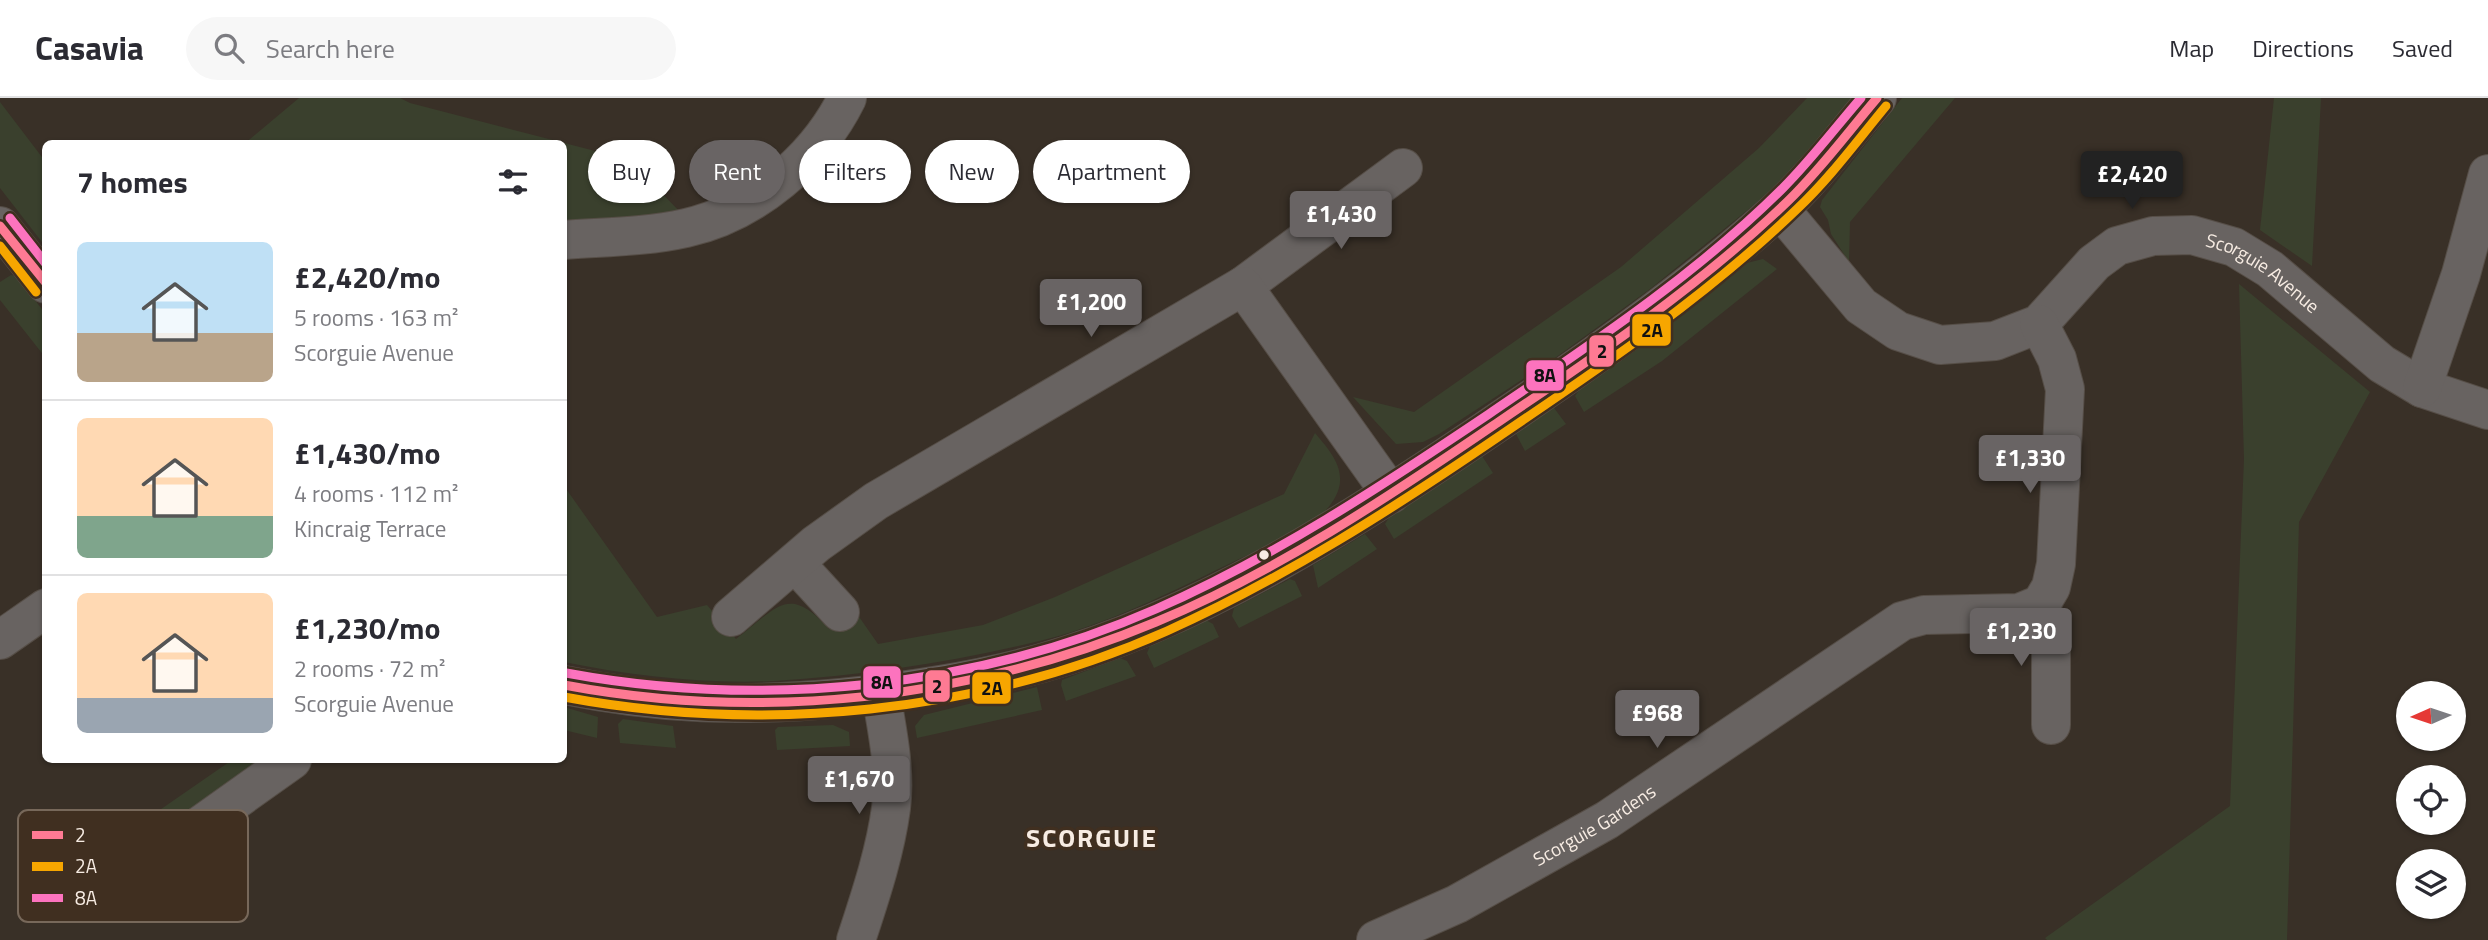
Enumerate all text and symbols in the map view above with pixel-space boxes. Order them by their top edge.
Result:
search box [186,17,676,80]
text: Casavia [35,23,144,73]
icon: search [210,29,248,67]
text: Search here [266,29,395,68]
text: Map [2169,30,2214,66]
text: Directions [2252,30,2354,66]
text: Saved [2392,30,2453,66]
chip: Buy [588,140,675,203]
chip: Rent [689,140,785,203]
chip: Filters [799,140,911,203]
chip: New [925,140,1019,203]
chip: Apartment [1033,140,1190,203]
pin: £2,420 [2075,152,2189,211]
text: £2,420 [2097,156,2167,191]
text: 7 homes [77,159,188,205]
icon: filters [494,163,532,201]
pin: £1,430 [1284,192,1398,251]
text: £1,430 [1306,196,1376,231]
street label: Scorguie Avenue [2203,225,2327,319]
text: £2,420/mo [294,254,440,300]
icon: home [133,270,217,354]
pin: £1,200 [1034,280,1148,339]
text: £1,200 [1056,284,1126,319]
text: 5 rooms · 163 m² [294,300,458,335]
line badge: 2A [1631,313,1672,347]
text: 2A [1641,315,1664,344]
line badge: 2 [1588,334,1615,368]
text: Scorguie Avenue [294,335,454,370]
text: 2 [1597,336,1607,365]
line badge: 8A [1525,359,1565,392]
text: 8A [1534,360,1557,389]
text: £1,430/mo [294,430,440,476]
pin: £1,330 [1973,436,2087,495]
text: £1,330 [1995,440,2065,475]
icon: home [133,446,217,530]
text: 4 rooms · 112 m² [294,476,458,511]
text: Kincraig Terrace [294,511,446,546]
unlabelled marker [1257,548,1271,562]
text: £1,230/mo [294,605,440,651]
pin: £1,230 [1964,608,2078,668]
text: £1,230 [1986,613,2056,648]
icon: home [133,621,217,705]
text: 2 rooms · 72 m² [294,651,445,686]
line badge: 8A [862,665,902,699]
text: 8A [871,667,894,696]
line badge: 2 [924,669,951,703]
text: 2 [932,671,942,700]
line badge: 2A [971,671,1012,705]
text: 2A [981,673,1004,702]
north arrow [2396,681,2466,751]
map controls [2396,681,2466,919]
text: Scorguie Avenue [294,686,454,721]
pin: £968 [1616,690,1698,750]
text: £968 [1631,695,1683,730]
pin: £1,670 [802,756,916,816]
text: £1,670 [824,761,894,796]
button: locate [2396,765,2466,835]
street label: Scorguie Gardens [1527,776,1661,873]
legend [18,810,248,922]
district label: SCORGUIE [1026,818,1158,857]
text: 2 [75,820,86,849]
button: layers [2396,849,2466,919]
text: 2A [75,851,97,880]
text: 8A [75,883,97,912]

